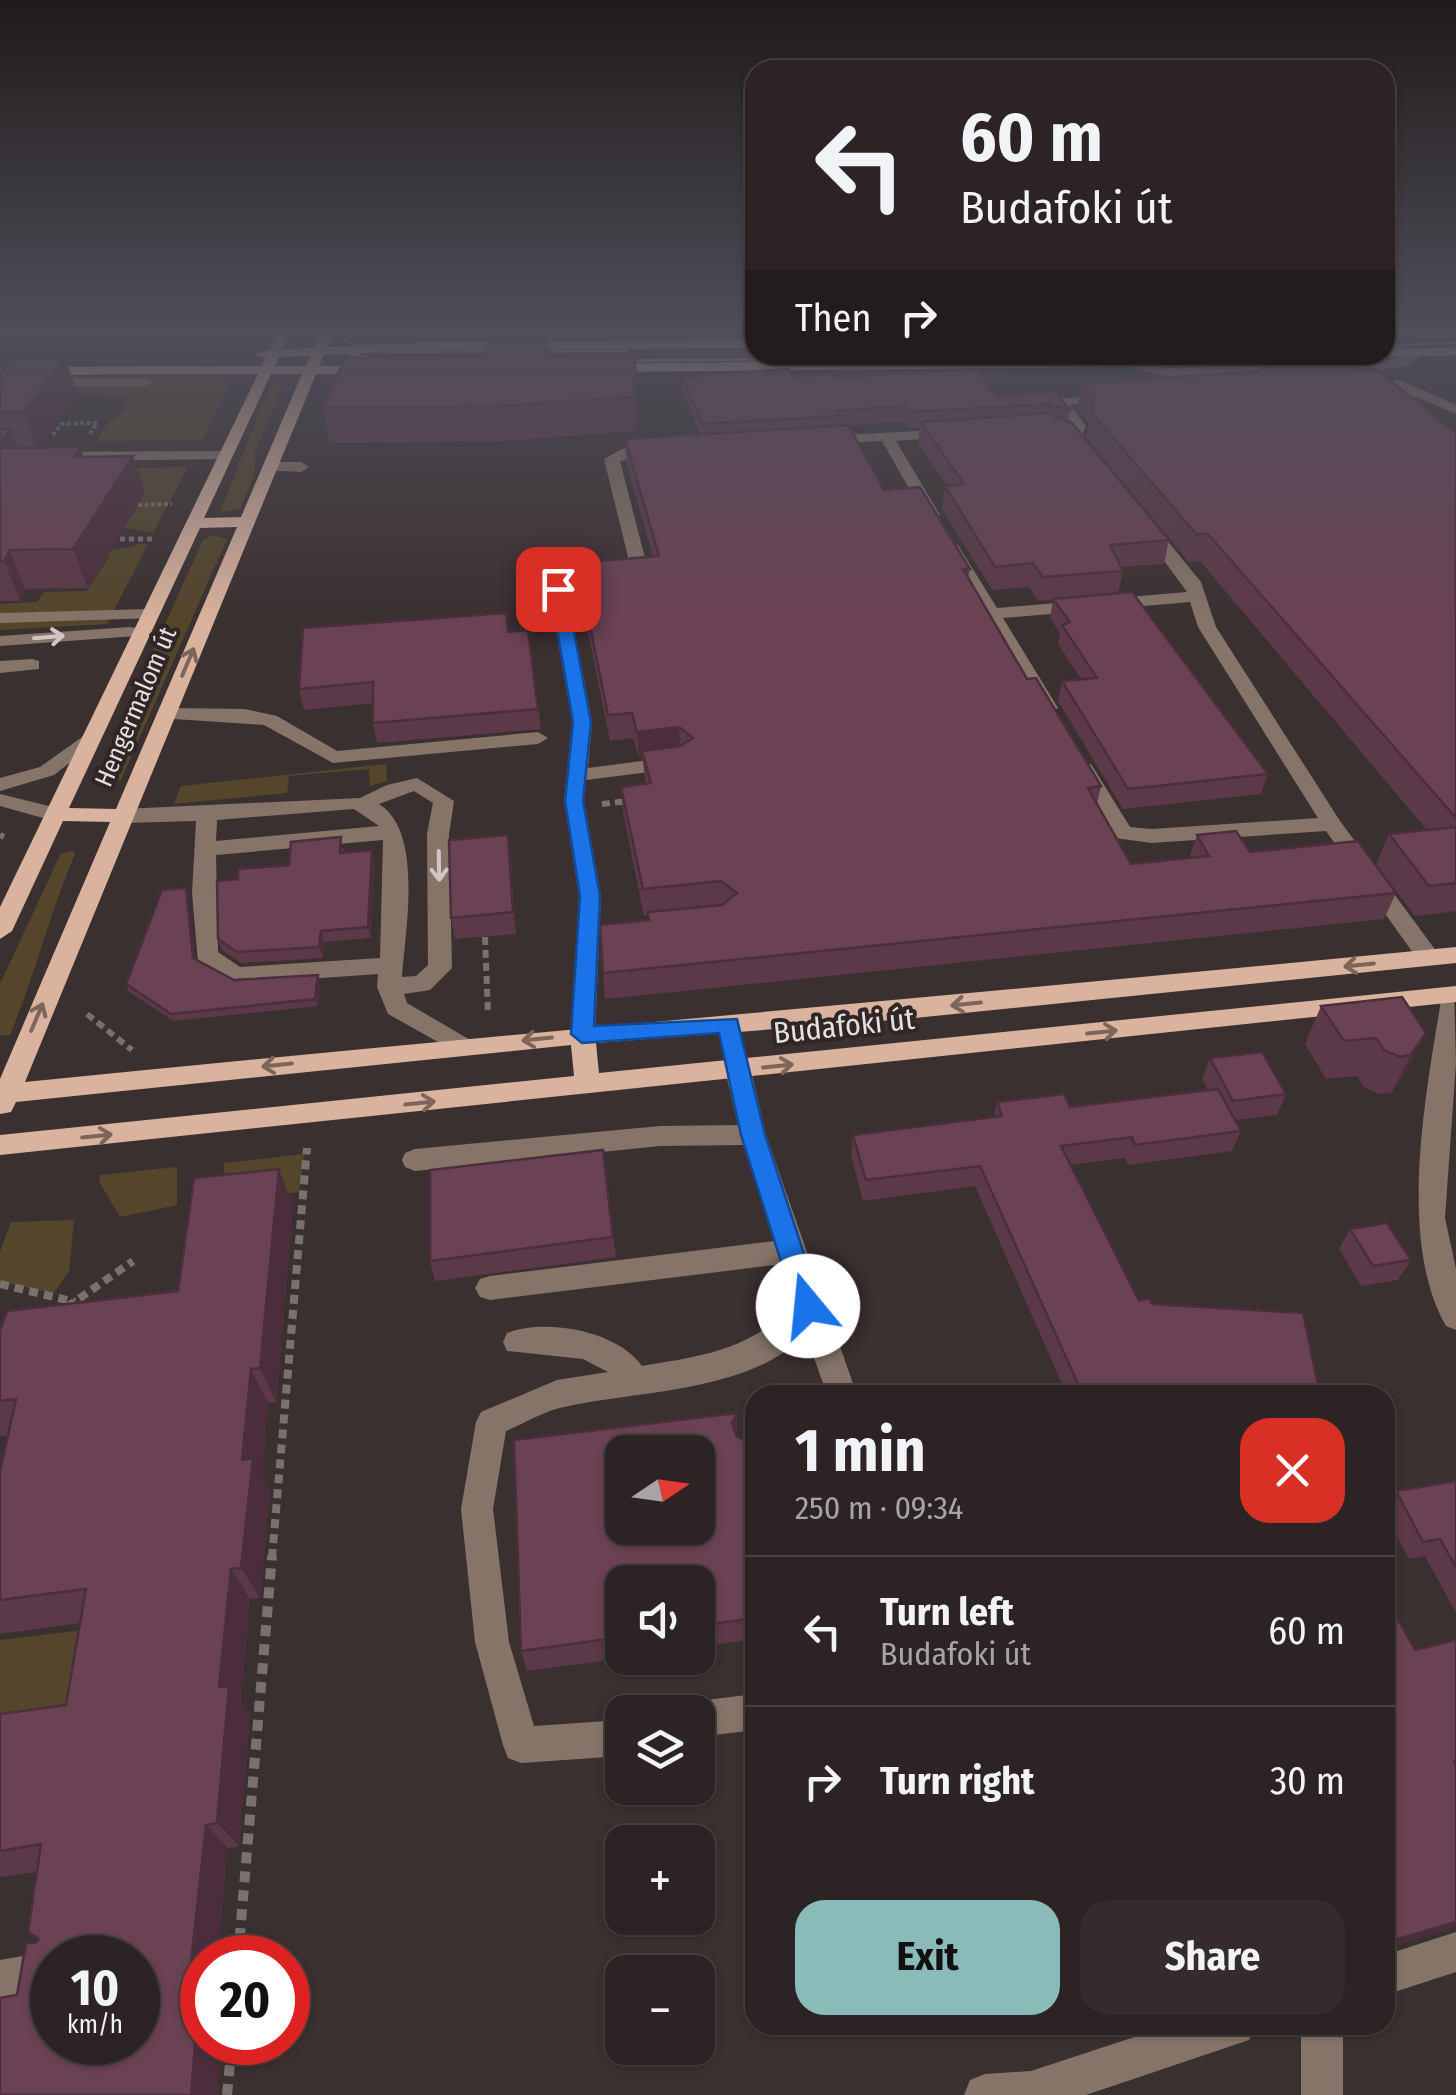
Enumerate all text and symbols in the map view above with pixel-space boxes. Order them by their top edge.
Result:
text: 60 m [960,96,1103,180]
icon: left [795,100,925,230]
text: Budafoki út [960,181,1172,235]
icon: right [891,290,946,345]
text: Then [795,295,871,341]
pin [516,547,601,632]
icon: arrive [531,562,586,617]
street label: Hengermalom út [89,622,183,791]
one-way arrow [33,628,65,647]
one-way arrow [180,647,198,678]
one-way arrow [429,849,448,881]
one-way arrow [1343,956,1376,975]
one-way arrow [950,995,982,1014]
street label: Budafoki út [772,1001,916,1051]
one-way arrow [30,1002,48,1033]
one-way arrow [1085,1022,1117,1041]
one-way arrow [522,1030,554,1049]
one-way arrow [261,1056,293,1075]
one-way arrow [762,1056,794,1075]
one-way arrow [404,1093,436,1112]
one-way arrow [80,1126,113,1145]
position arrow [756,1254,860,1358]
text: 1 min [795,1415,926,1487]
button: close [1240,1418,1345,1523]
north arrow [605,1435,715,1545]
map controls [605,1435,715,2065]
text: 250 m · 09:34 [795,1489,963,1527]
button: sound [605,1565,715,1675]
text: Turn left [880,1589,1014,1635]
icon: left [795,1604,850,1659]
text: 60 m [1268,1608,1345,1654]
text: Budafoki út [880,1635,1031,1673]
button: layers [605,1695,715,1805]
icon: right [795,1754,850,1809]
text: Turn right [880,1758,1034,1804]
text: 30 m [1270,1758,1345,1804]
button: + [605,1825,715,1935]
button: Exit [795,1900,1060,2015]
button: Share [1080,1900,1345,2015]
speed limit sign: 20 [180,1935,310,2065]
button: − [605,1955,715,2065]
text: 10 [71,1958,119,2018]
text: km/h [67,2010,123,2040]

